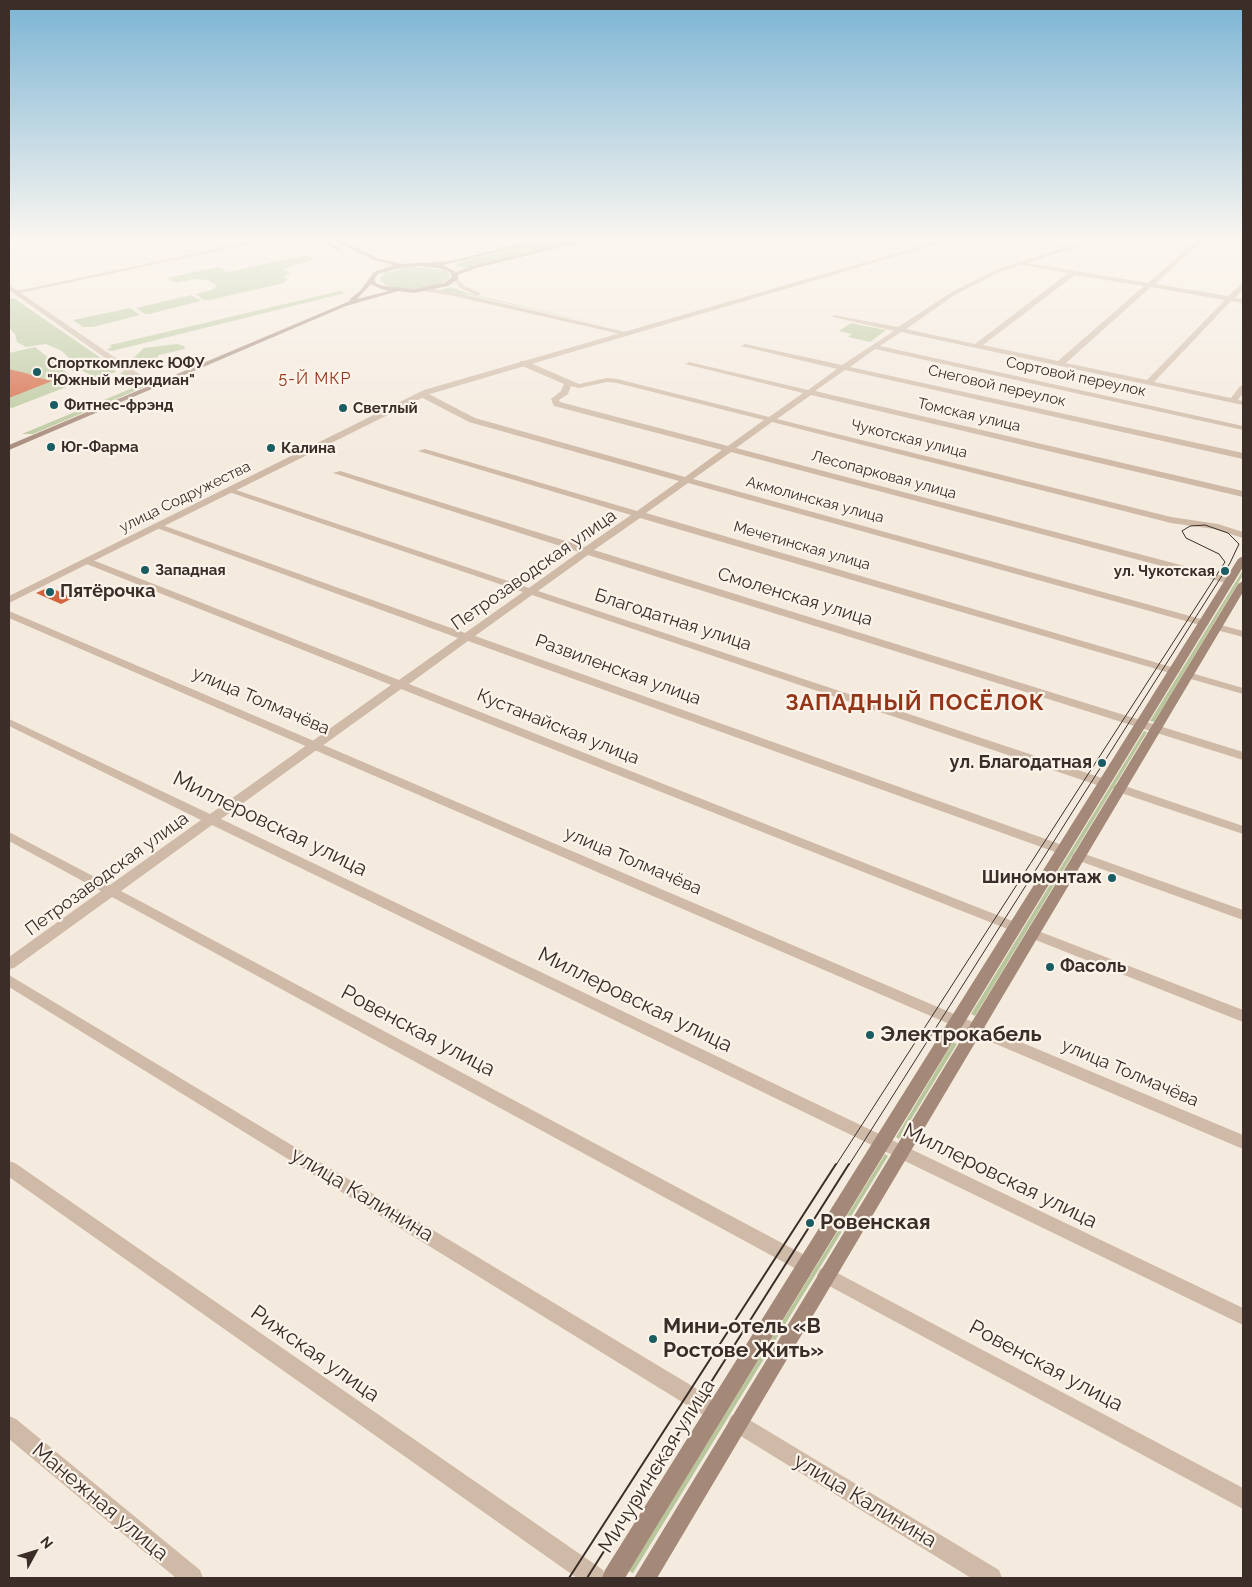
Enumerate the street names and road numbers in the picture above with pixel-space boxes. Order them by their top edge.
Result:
street label: Сортовой переулок [1004,353,1148,401]
street label: Снеговой переулок [926,361,1068,411]
street label: Томская улица [916,394,1022,436]
street label: Чукотская улица [849,416,969,462]
street label: Лесопарковая улица [810,447,958,503]
street label: улица Содружества [117,457,253,537]
street label: Акмолинская улица [744,473,886,527]
street label: Петрозаводская улица [447,505,621,635]
street label: Мечетинская улица [732,518,872,574]
street label: Смоленская улица [715,563,875,631]
street label: Благодатная улица [592,584,754,656]
street label: Развиленская улица [532,630,704,710]
street label: улица Толмачёва [189,662,333,740]
street label: Кустанайская улица [474,685,642,769]
street label: Миллеровская улица [169,766,371,882]
street label: Петрозаводская улица [21,808,193,940]
street label: улица Толмачёва [561,822,705,900]
street label: Миллеровская улица [534,942,736,1058]
street label: Ровенская улица [337,980,499,1082]
street label: улица Толмачёва [1058,1034,1202,1112]
street label: Миллеровская улица [899,1118,1101,1234]
street label: улица Калинина [286,1142,438,1248]
street label: Рижская улица [246,1300,384,1408]
street label: Ровенская улица [965,1315,1127,1417]
street label: Мичуринская улица [593,1374,721,1558]
street label: Манежная улица [27,1438,173,1566]
street label: улица Калинина [789,1448,941,1554]

